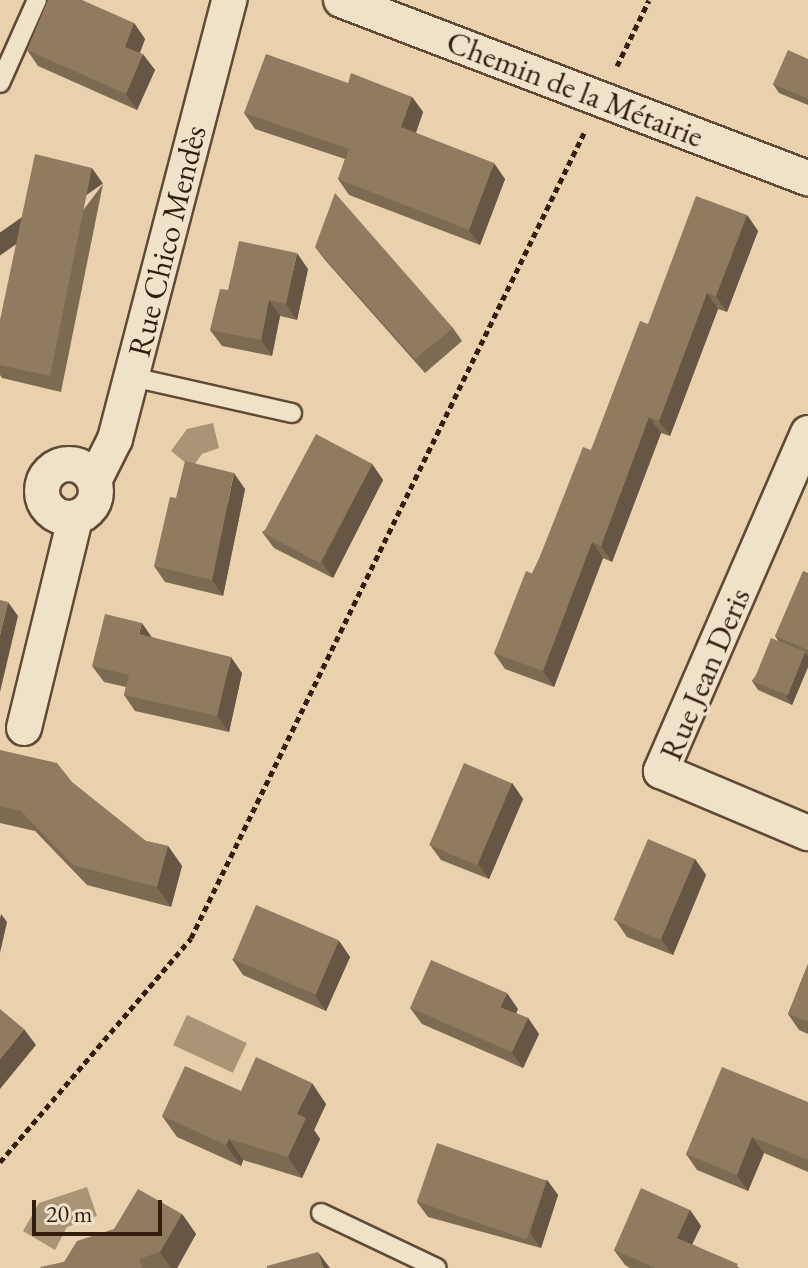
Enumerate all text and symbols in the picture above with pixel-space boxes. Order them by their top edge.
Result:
street label: Chemin de la Métairie [441,22,709,156]
street label: Rue Chico Mendès [120,121,214,361]
street label: Rue Jean Deris [651,582,759,766]
scale bar [36,1184,166,1234]
text: 20 m [46,1198,93,1229]

